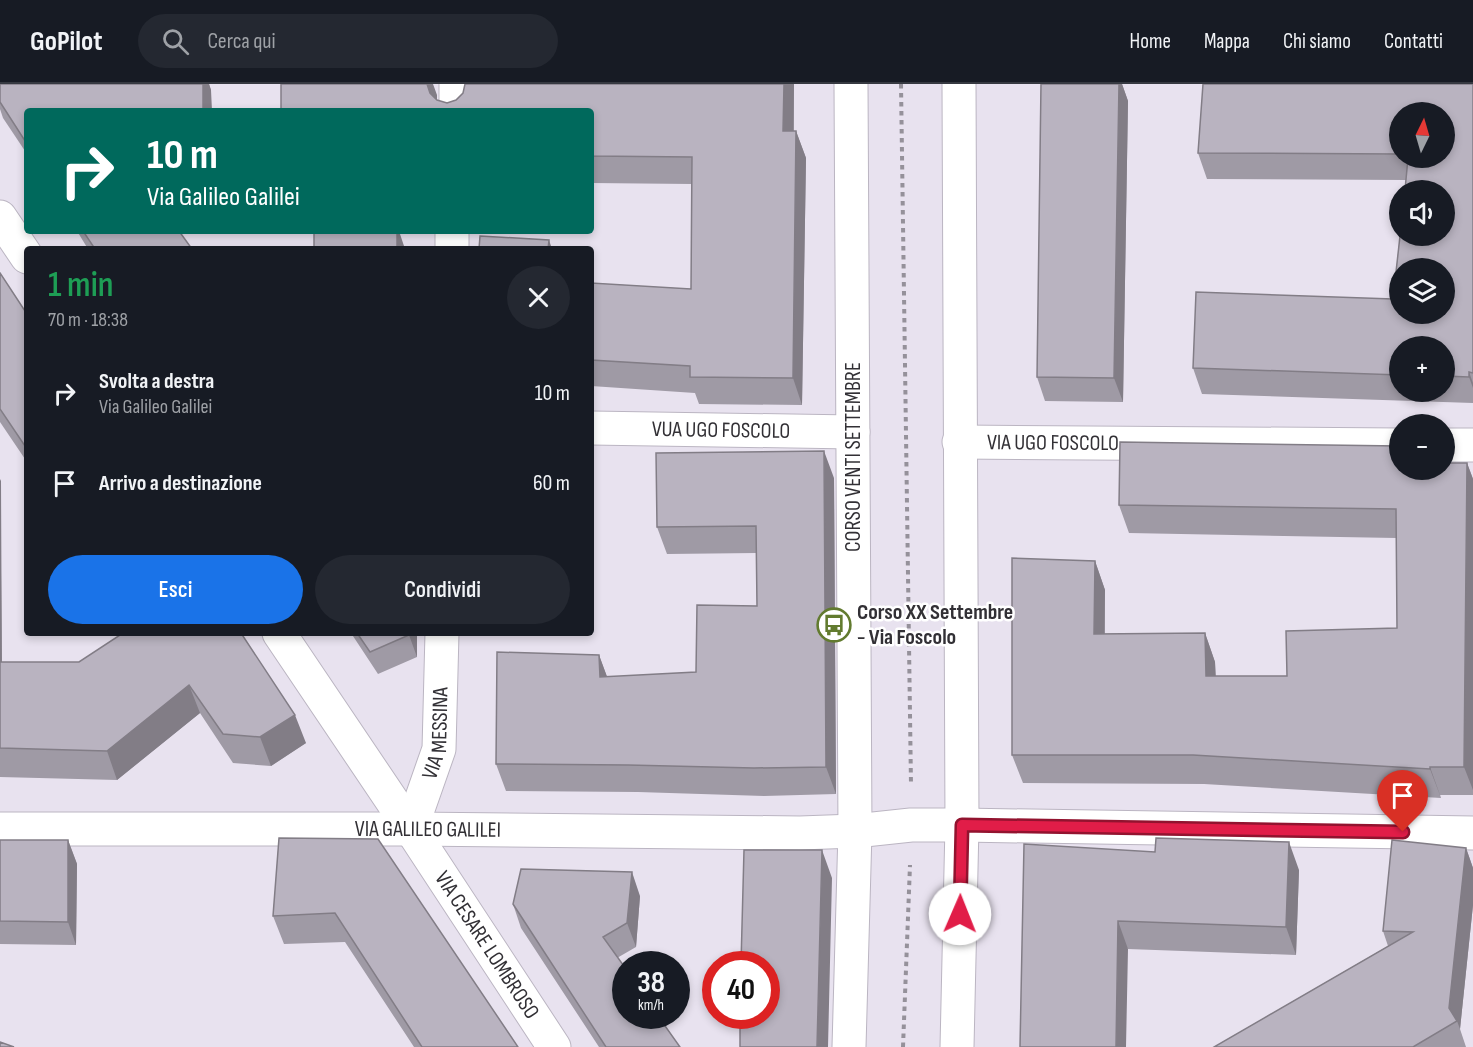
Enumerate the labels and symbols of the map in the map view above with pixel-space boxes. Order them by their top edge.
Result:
north arrow [1389,102,1455,168]
street label: CORSO VENTI SETTEMBRE [840,362,867,552]
street label: VUA UGO FOSCOLO [652,415,790,445]
street label: VIA UGO FOSCOLO [987,429,1119,457]
place label: Corso XX Settembre - Via Foscolo [857,599,1013,651]
bus stop icon: Corso XX Settembre - Via Foscolo [816,607,852,643]
street label: VIA MESSINA [416,686,454,783]
pin [1377,770,1428,832]
street label: VIA GALILEO GALILEI [355,815,501,843]
street label: VIA CESARE LOMBROSO [429,866,545,1024]
position arrow [928,882,992,946]
speed limit sign: 40 [702,951,780,1029]

